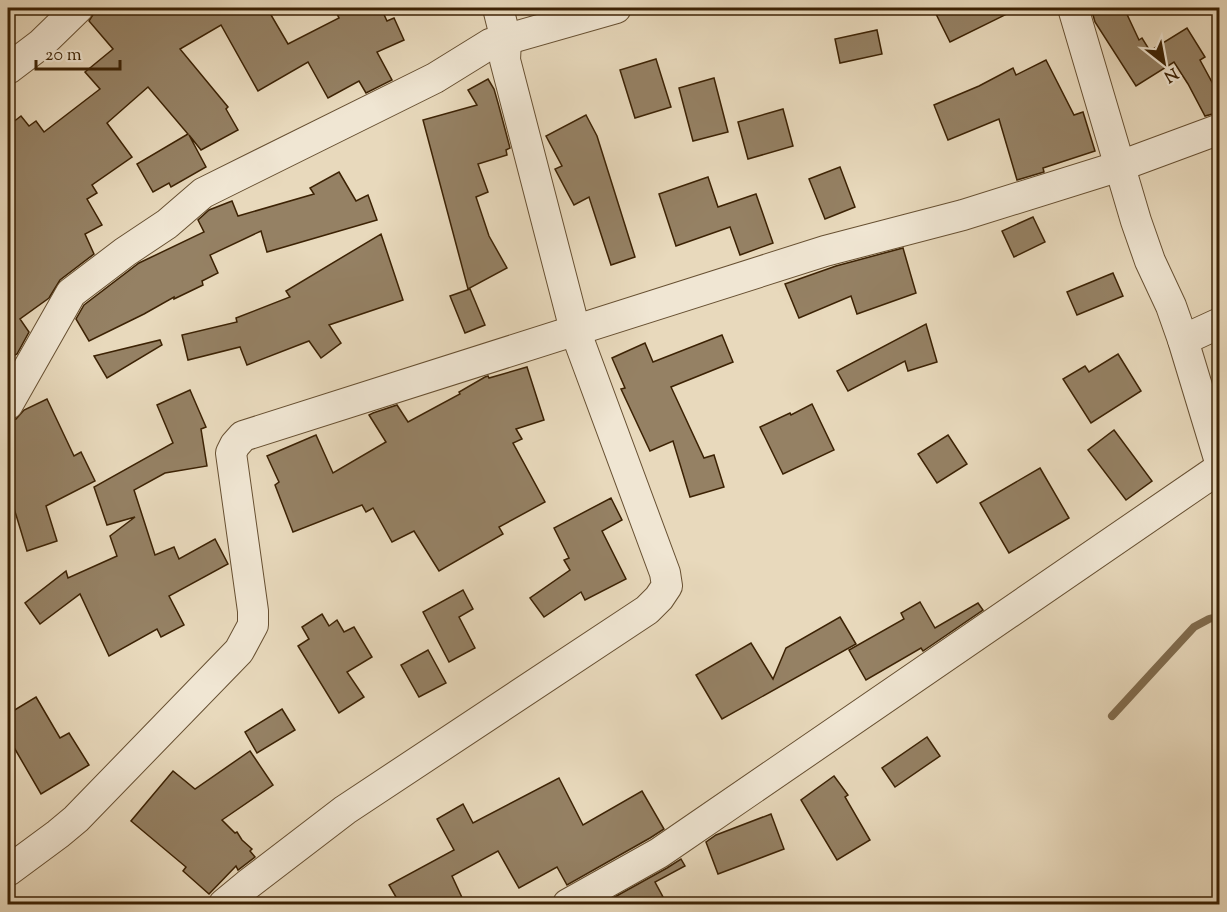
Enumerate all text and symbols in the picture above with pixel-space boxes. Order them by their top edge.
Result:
scale bar [36,33,120,71]
north arrow [1134,33,1194,93]
text: 20 m [45,43,82,69]
text: N [1159,61,1182,87]

